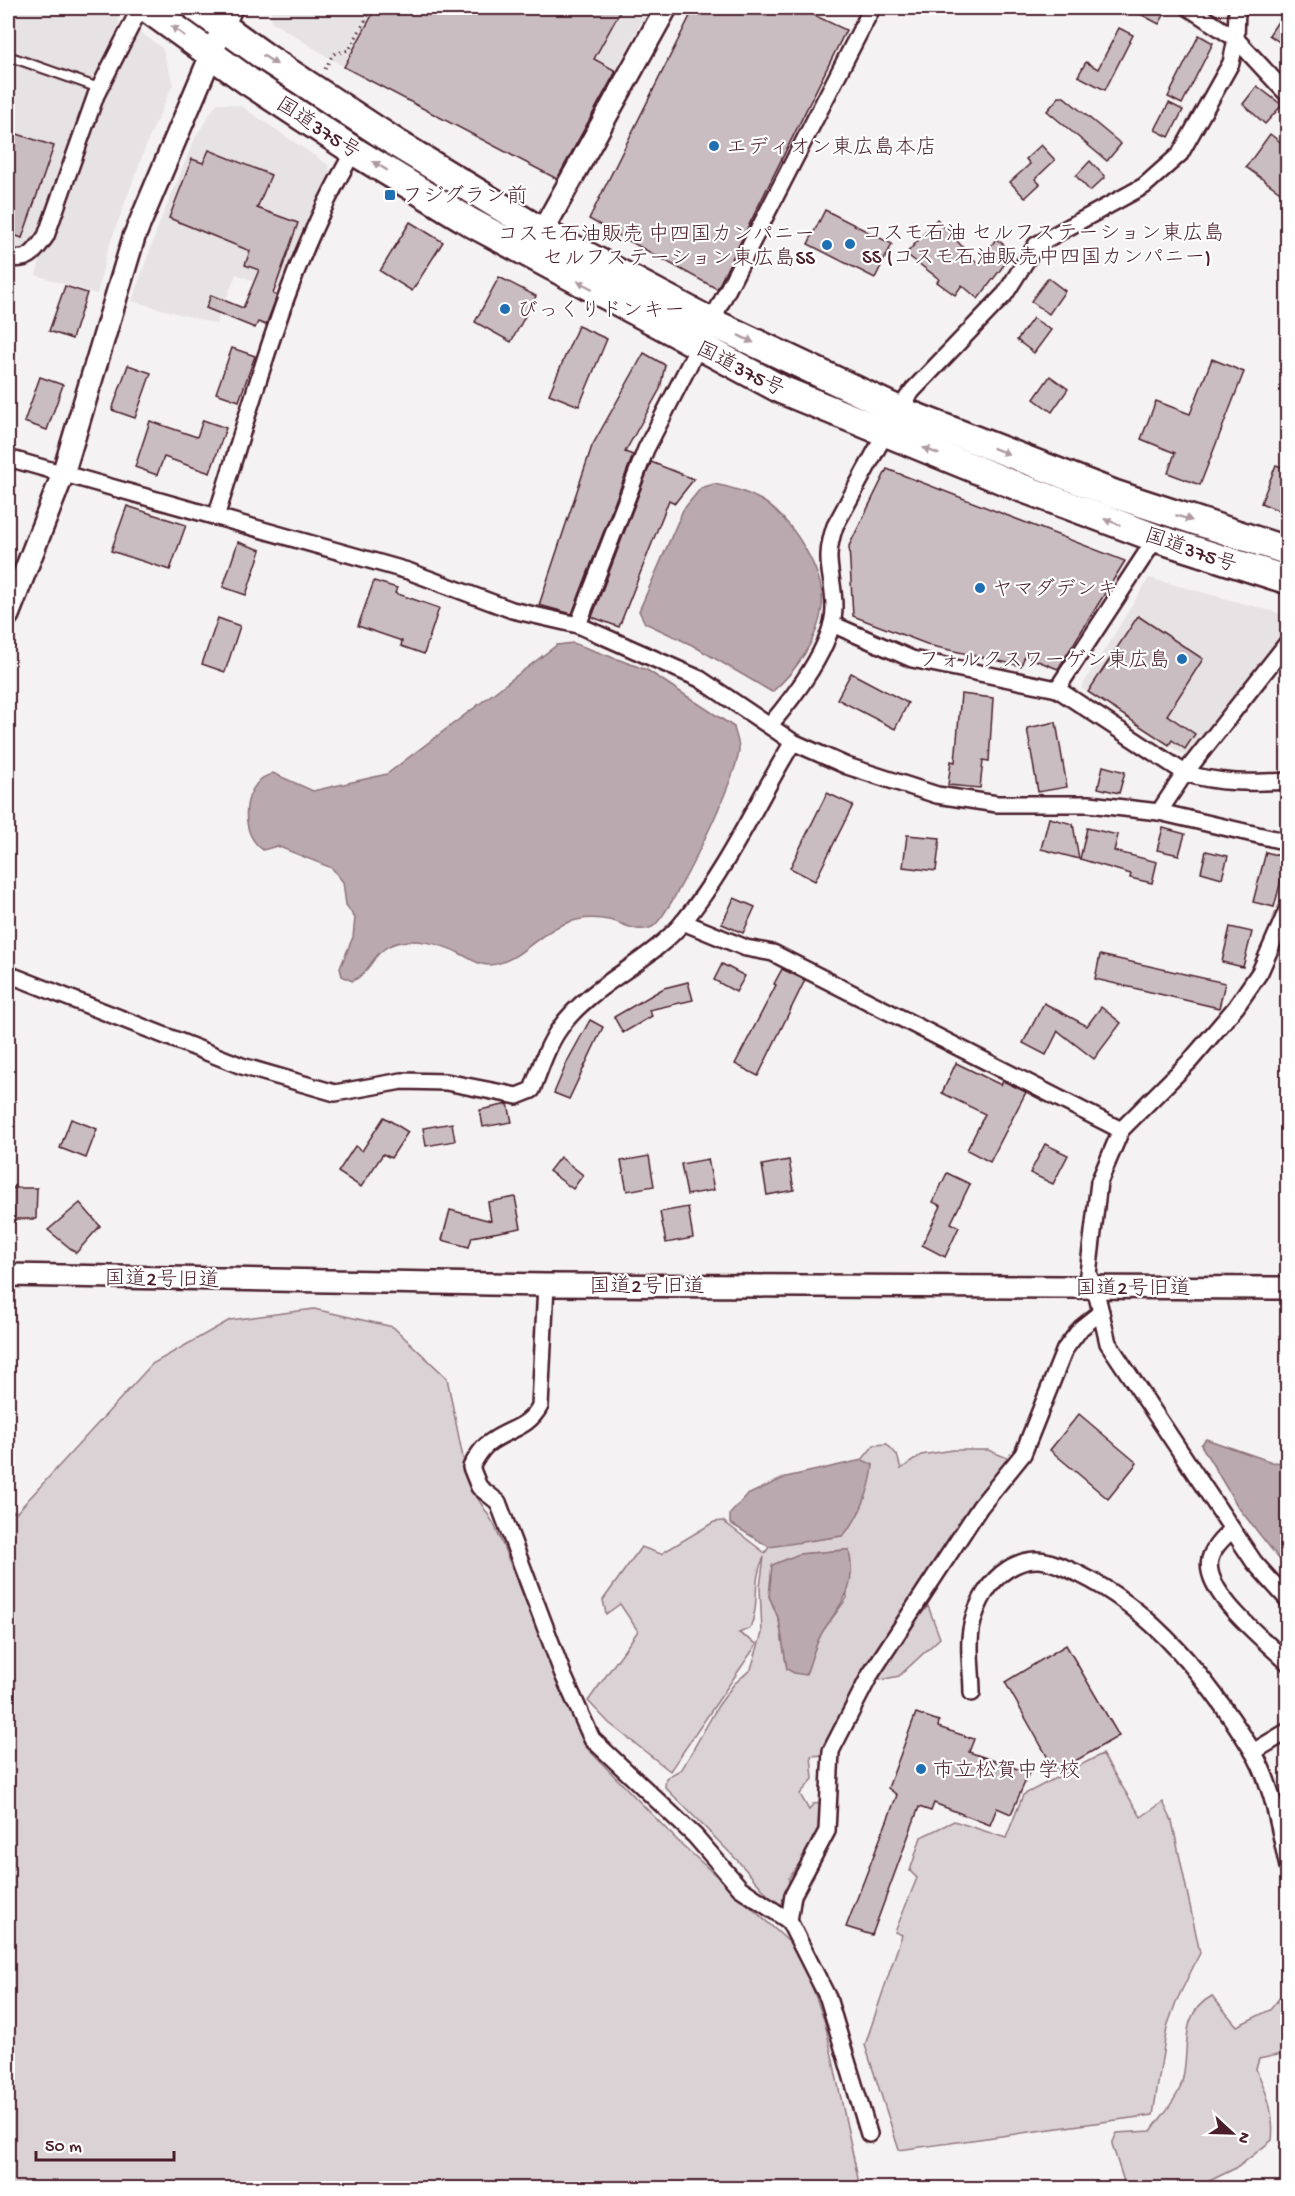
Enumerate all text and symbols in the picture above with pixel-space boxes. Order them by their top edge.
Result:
one-way arrow [171,25,187,37]
one-way arrow [262,54,278,65]
street label: 国道375号 [270,93,365,167]
place label: エディオン東広島本店 [726,135,937,162]
marker: エディオン東広島本店 [707,139,721,153]
one-way arrow [372,161,388,172]
place label: フジグラン前 [402,185,527,211]
marker: フジグラン前 [383,188,397,202]
place label: コスモ石油 セルフステーション東広島 SS (コスモ石油販売中四国カンパニー) [862,221,1224,272]
place label: コスモ石油販売 中四国カンパニー セルフステーション東広島SS [497,222,815,273]
marker: コスモ石油 セルフステーション東広島 SS (コスモ石油販売中四国カンパニー) [843,237,857,251]
marker: コスモ石油販売 中四国カンパニー セルフステーション東広島SS [820,238,834,252]
one-way arrow [576,280,593,290]
place label: びっくりドンキー [517,300,685,325]
marker: びっくりドンキー [498,302,512,316]
one-way arrow [737,335,754,344]
street label: 国道375号 [691,337,788,404]
one-way arrow [921,446,939,456]
one-way arrow [993,446,1011,456]
one-way arrow [1175,513,1193,523]
one-way arrow [1103,516,1121,526]
street label: 国道375号 [1140,524,1240,580]
place label: ヤマダデンキ [992,578,1118,604]
marker: ヤマダデンキ [973,581,987,595]
place label: フォルクスワーゲン東広島 [918,648,1170,675]
marker: フォルクスワーゲン東広島 [1175,652,1189,666]
street label: 国道2号旧道 [104,1267,220,1295]
street label: 国道2号旧道 [589,1275,705,1301]
street label: 国道2号旧道 [1075,1277,1191,1303]
place label: 市立松賀中学校 [933,1758,1080,1785]
marker: 市立松賀中学校 [914,1762,928,1776]
north arrow [1202,2103,1262,2163]
scale bar [36,2124,174,2162]
text: N [1232,2129,1253,2146]
text: 50 m [45,2137,82,2158]

